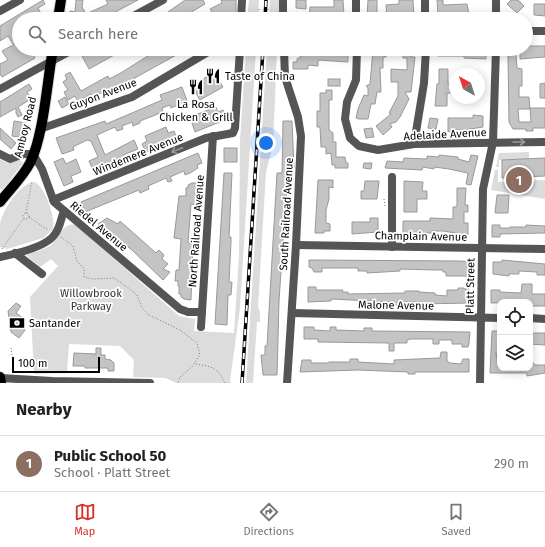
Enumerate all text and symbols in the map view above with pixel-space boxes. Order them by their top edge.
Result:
search box [12,12,533,56]
icon: search [26,23,48,45]
text: Search here [58,25,138,43]
restaurant icon: Taste of China [204,67,222,85]
north arrow [449,68,485,104]
place label: Taste of China [225,70,295,83]
street label: Guyon Avenue [68,76,139,113]
restaurant icon: La Rosa Chicken & Grill [187,78,205,96]
street label: Amboy Road [12,95,39,159]
place label: La Rosa Chicken & Grill [159,98,233,124]
street label: Adelaide Avenue [403,126,487,143]
street label: Windemere Avenue [91,130,185,178]
your location [256,133,276,153]
one-way arrow [512,138,525,146]
one-way arrow [171,147,183,154]
street label: South Railroad Avenue [277,157,296,271]
pin: 1 [506,165,532,195]
street label: North Railroad Avenue [186,174,207,288]
street label: Riedel Avenue [67,199,130,254]
street label: Champlain Avenue [375,229,467,244]
street label: Platt Street [464,258,477,314]
park label: Willowbrook Parkway [60,287,122,313]
street label: Malone Avenue [358,298,434,313]
map controls [497,299,533,371]
button: locate [497,299,533,335]
bank icon: Santander [8,314,26,332]
place label: Santander [29,317,81,330]
button: layers [497,335,533,371]
scale bar [12,355,100,374]
text: 100 m [18,357,47,370]
text: Nearby [16,399,71,420]
text: Public School 50 [54,447,166,465]
text: 1 [26,456,32,471]
text: 290 m [494,456,529,471]
text: School · Platt Street [54,465,170,480]
tab: Map [74,501,96,538]
tab: Directions [243,501,294,538]
tab: Saved [441,501,471,538]

